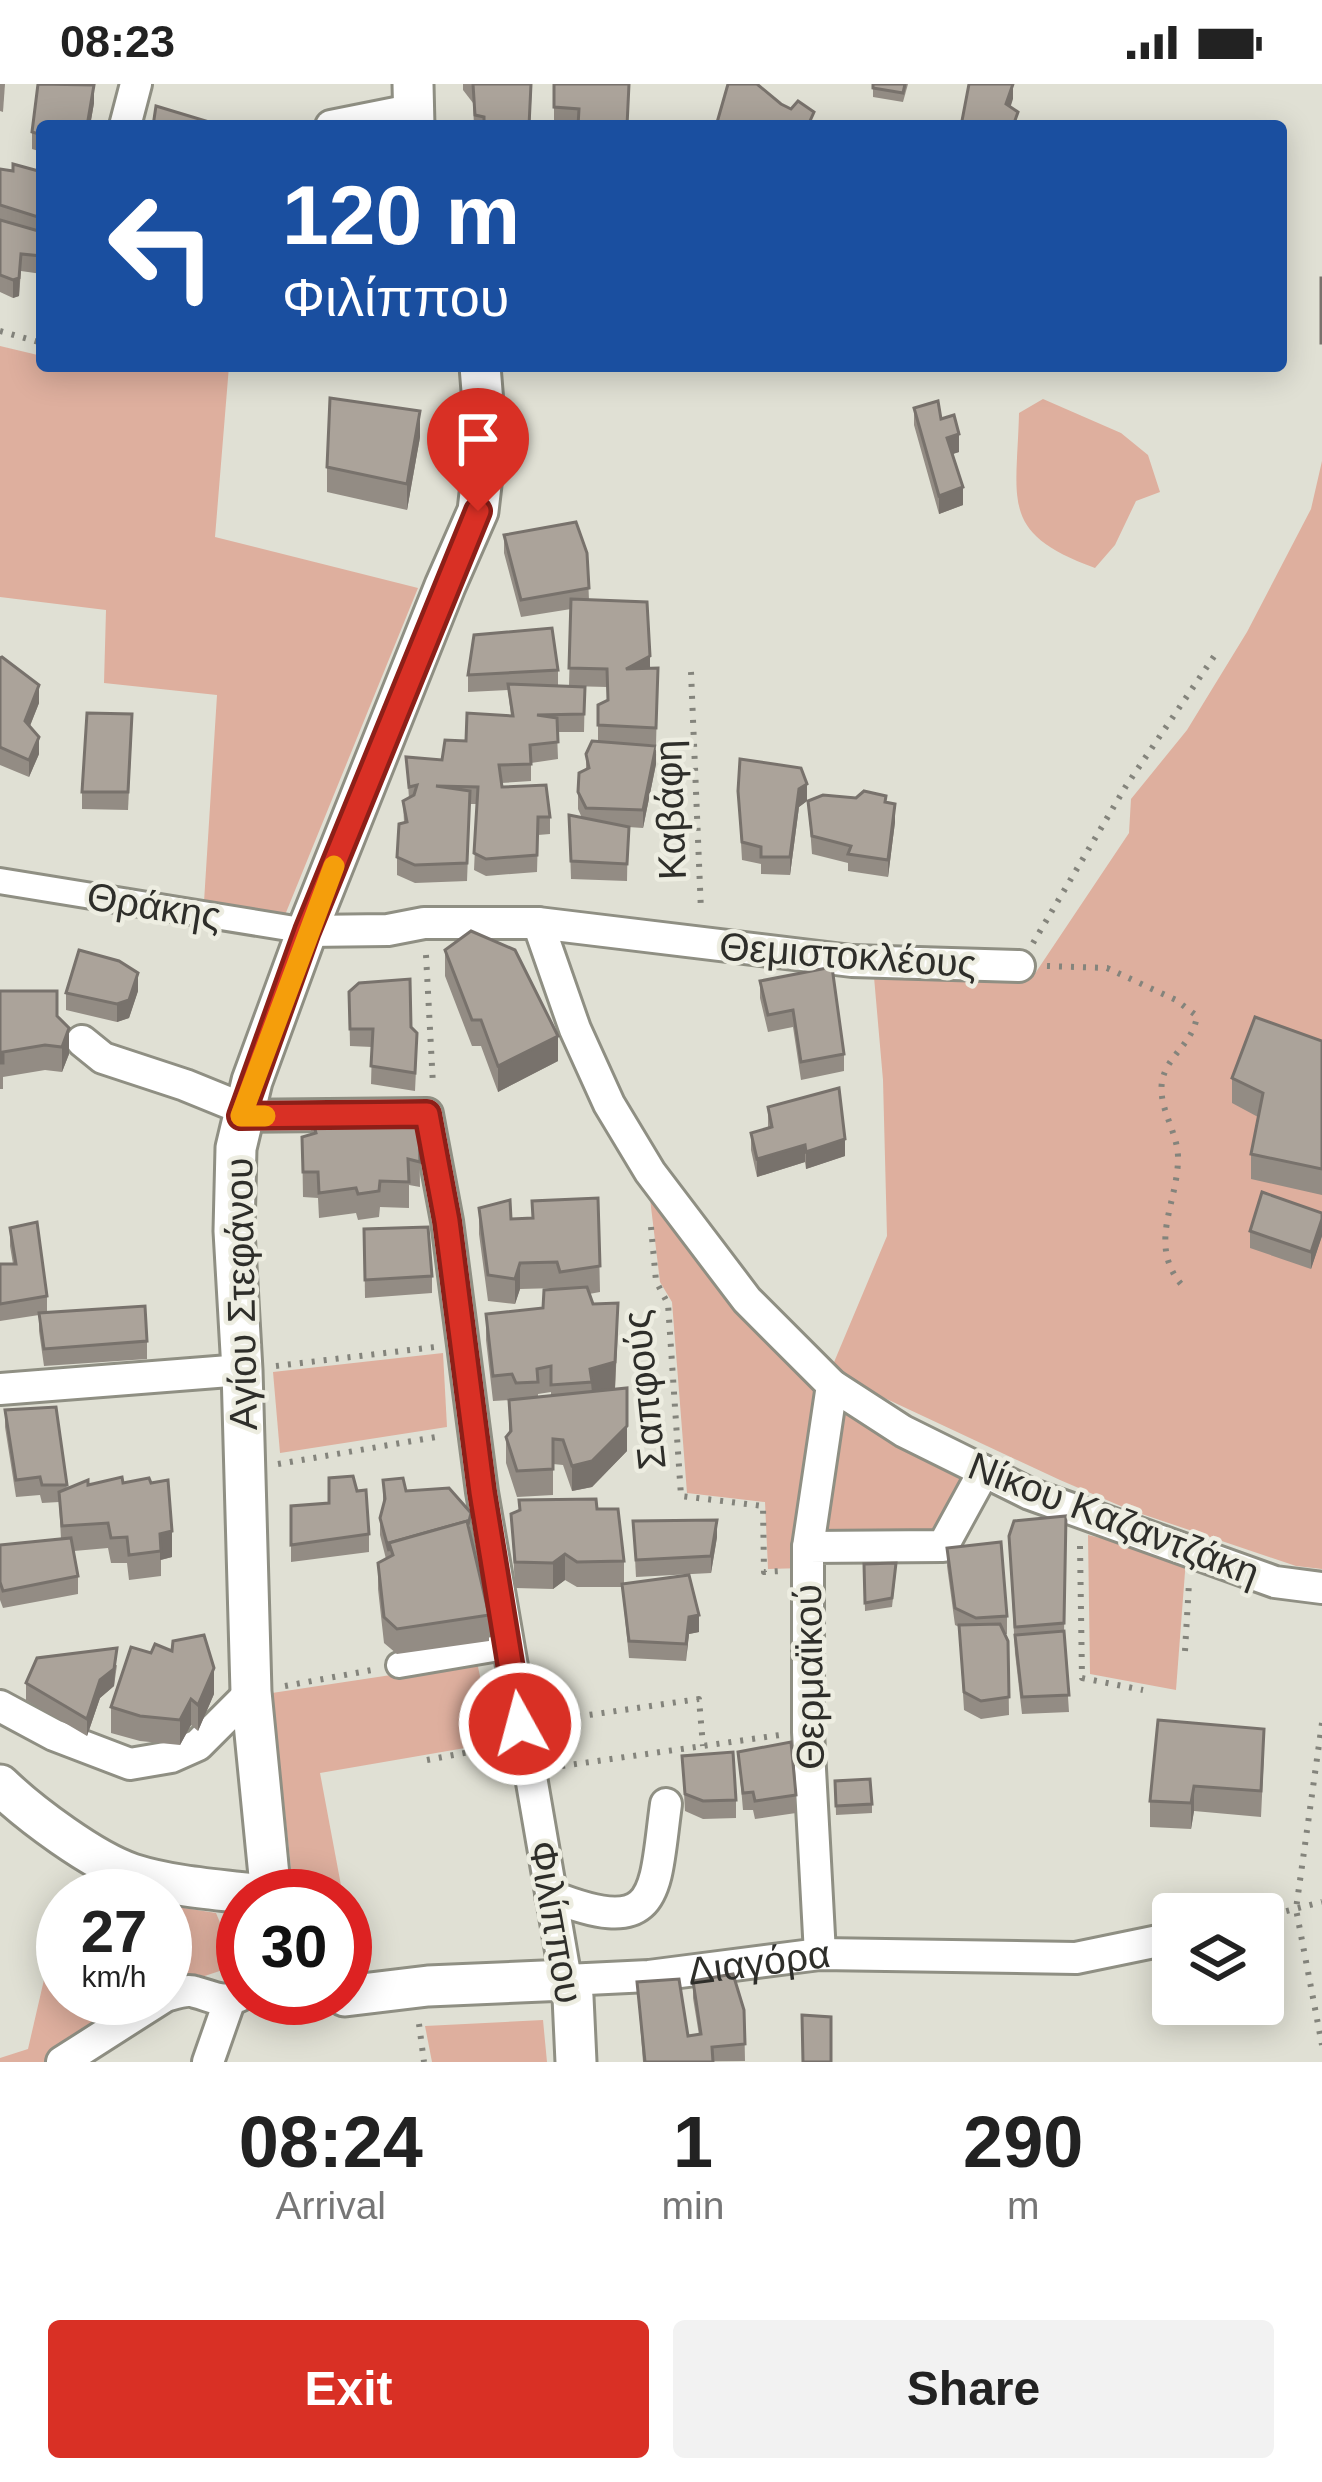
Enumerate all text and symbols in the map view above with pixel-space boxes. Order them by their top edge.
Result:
text: 08:23 [60,16,175,67]
icon: left [84,168,240,324]
text: 120 m [282,168,520,262]
text: Φιλίππου [282,267,509,327]
pin [427,388,529,511]
icon: arrive [445,406,511,472]
street label: Καβάφη [646,739,694,881]
street label: Θράκης [84,874,224,938]
street label: Θεμιστοκλέους [718,925,978,985]
street label: Αγίου Στεφάνου [217,1157,265,1431]
street label: Σαπφούς [614,1308,674,1472]
street label: Νίκου Καζαντζάκη [963,1444,1265,1594]
street label: Θερμαϊκού [786,1584,832,1770]
position arrow [457,1661,583,1787]
street label: Φιλίππου [521,1837,591,2007]
speed limit sign: 30 [216,1869,372,2025]
map controls [1152,1893,1284,2025]
button: layers [1152,1893,1284,2025]
text: 27 [81,1898,147,1965]
street label: Διαγόρα [685,1931,832,1992]
text: km/h [81,1960,147,1993]
text: 08:24 [239,2102,423,2182]
text: 1 [673,2102,713,2182]
text: 290 [963,2102,1083,2182]
text: Arrival [276,2184,386,2227]
text: min [662,2184,724,2227]
text: m [1007,2184,1039,2227]
button: Exit [48,2320,649,2458]
button: Share [673,2320,1274,2458]

